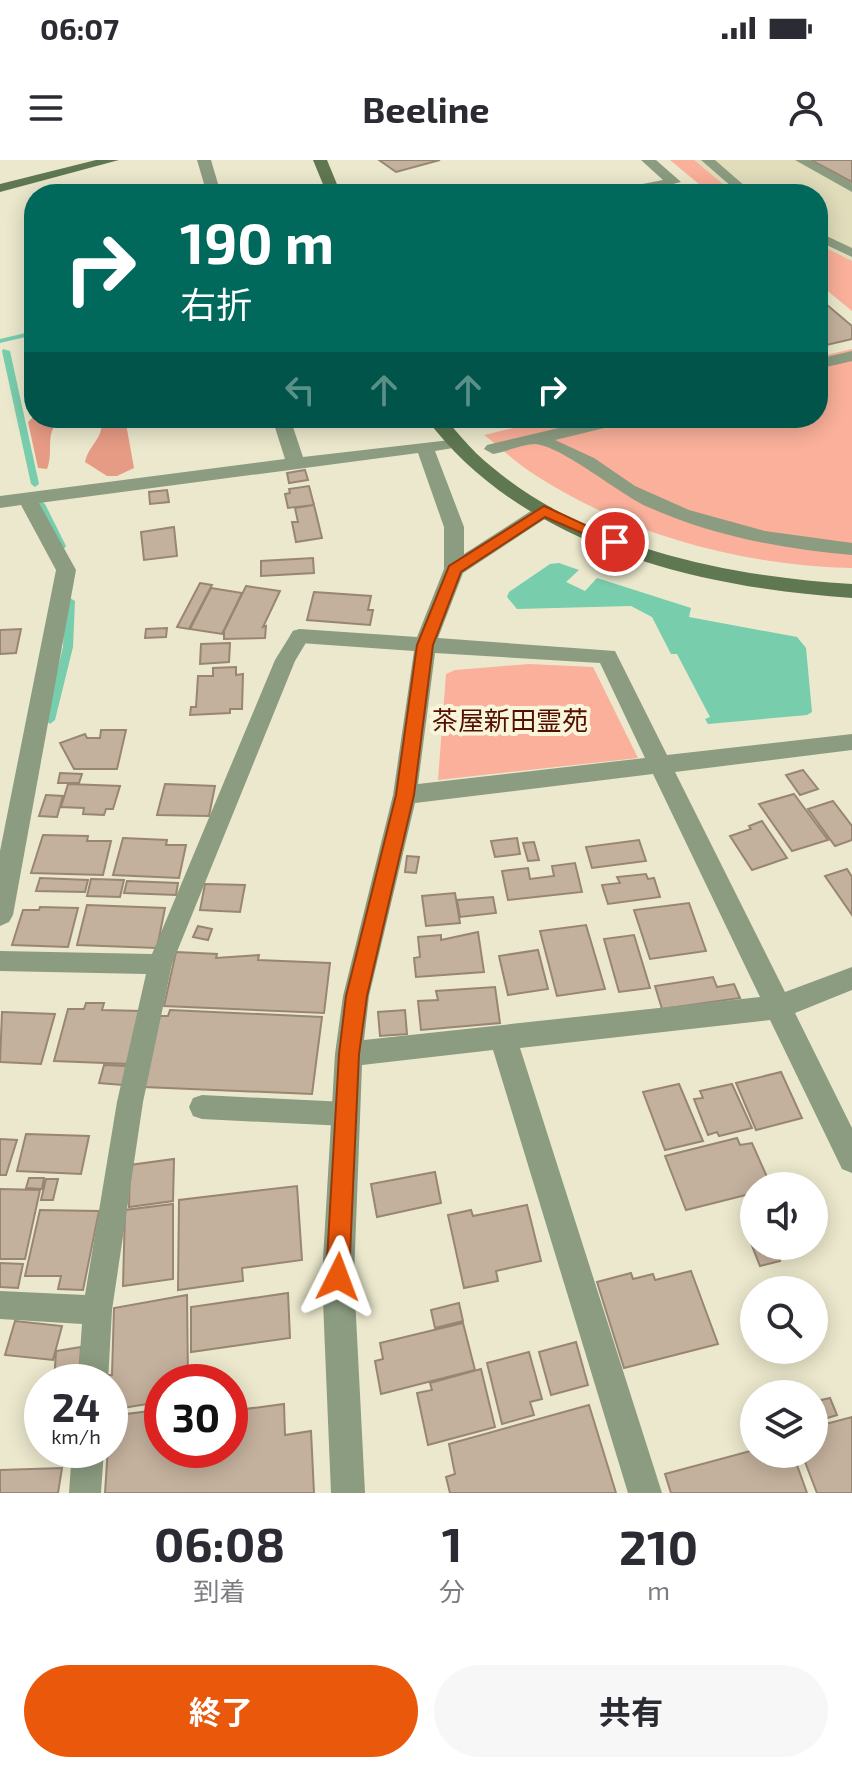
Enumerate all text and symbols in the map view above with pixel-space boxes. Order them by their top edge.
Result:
text: 06:07 [40,10,119,46]
icon: menu [24,86,68,130]
icon: person [784,86,828,130]
text: Beeline [362,87,490,130]
text: 190 m [180,208,334,275]
icon: right [48,216,152,320]
text: 右折 [180,282,252,325]
icon: left [278,368,322,412]
icon: ahead [362,368,406,412]
icon: ahead [446,368,490,412]
icon: right [530,368,574,412]
pin [581,508,649,576]
icon: arrive [593,520,637,564]
park label: 茶屋新田霊苑 [432,704,588,735]
map controls [740,1172,828,1468]
button: sound [740,1172,828,1260]
position arrow [296,1235,380,1319]
button: search [740,1276,828,1364]
speed limit sign: 30 [144,1364,248,1468]
button: layers [740,1380,828,1468]
text: 24 [52,1382,100,1430]
text: km/h [51,1424,101,1448]
text: 06:08 [154,1514,285,1572]
text: 1 [442,1514,462,1572]
text: 210 [619,1517,698,1575]
text: m [647,1574,670,1605]
text: 到着 [194,1575,246,1606]
text: 分 [439,1575,465,1606]
button: 終了 [24,1665,418,1757]
button: 共有 [434,1665,828,1757]

